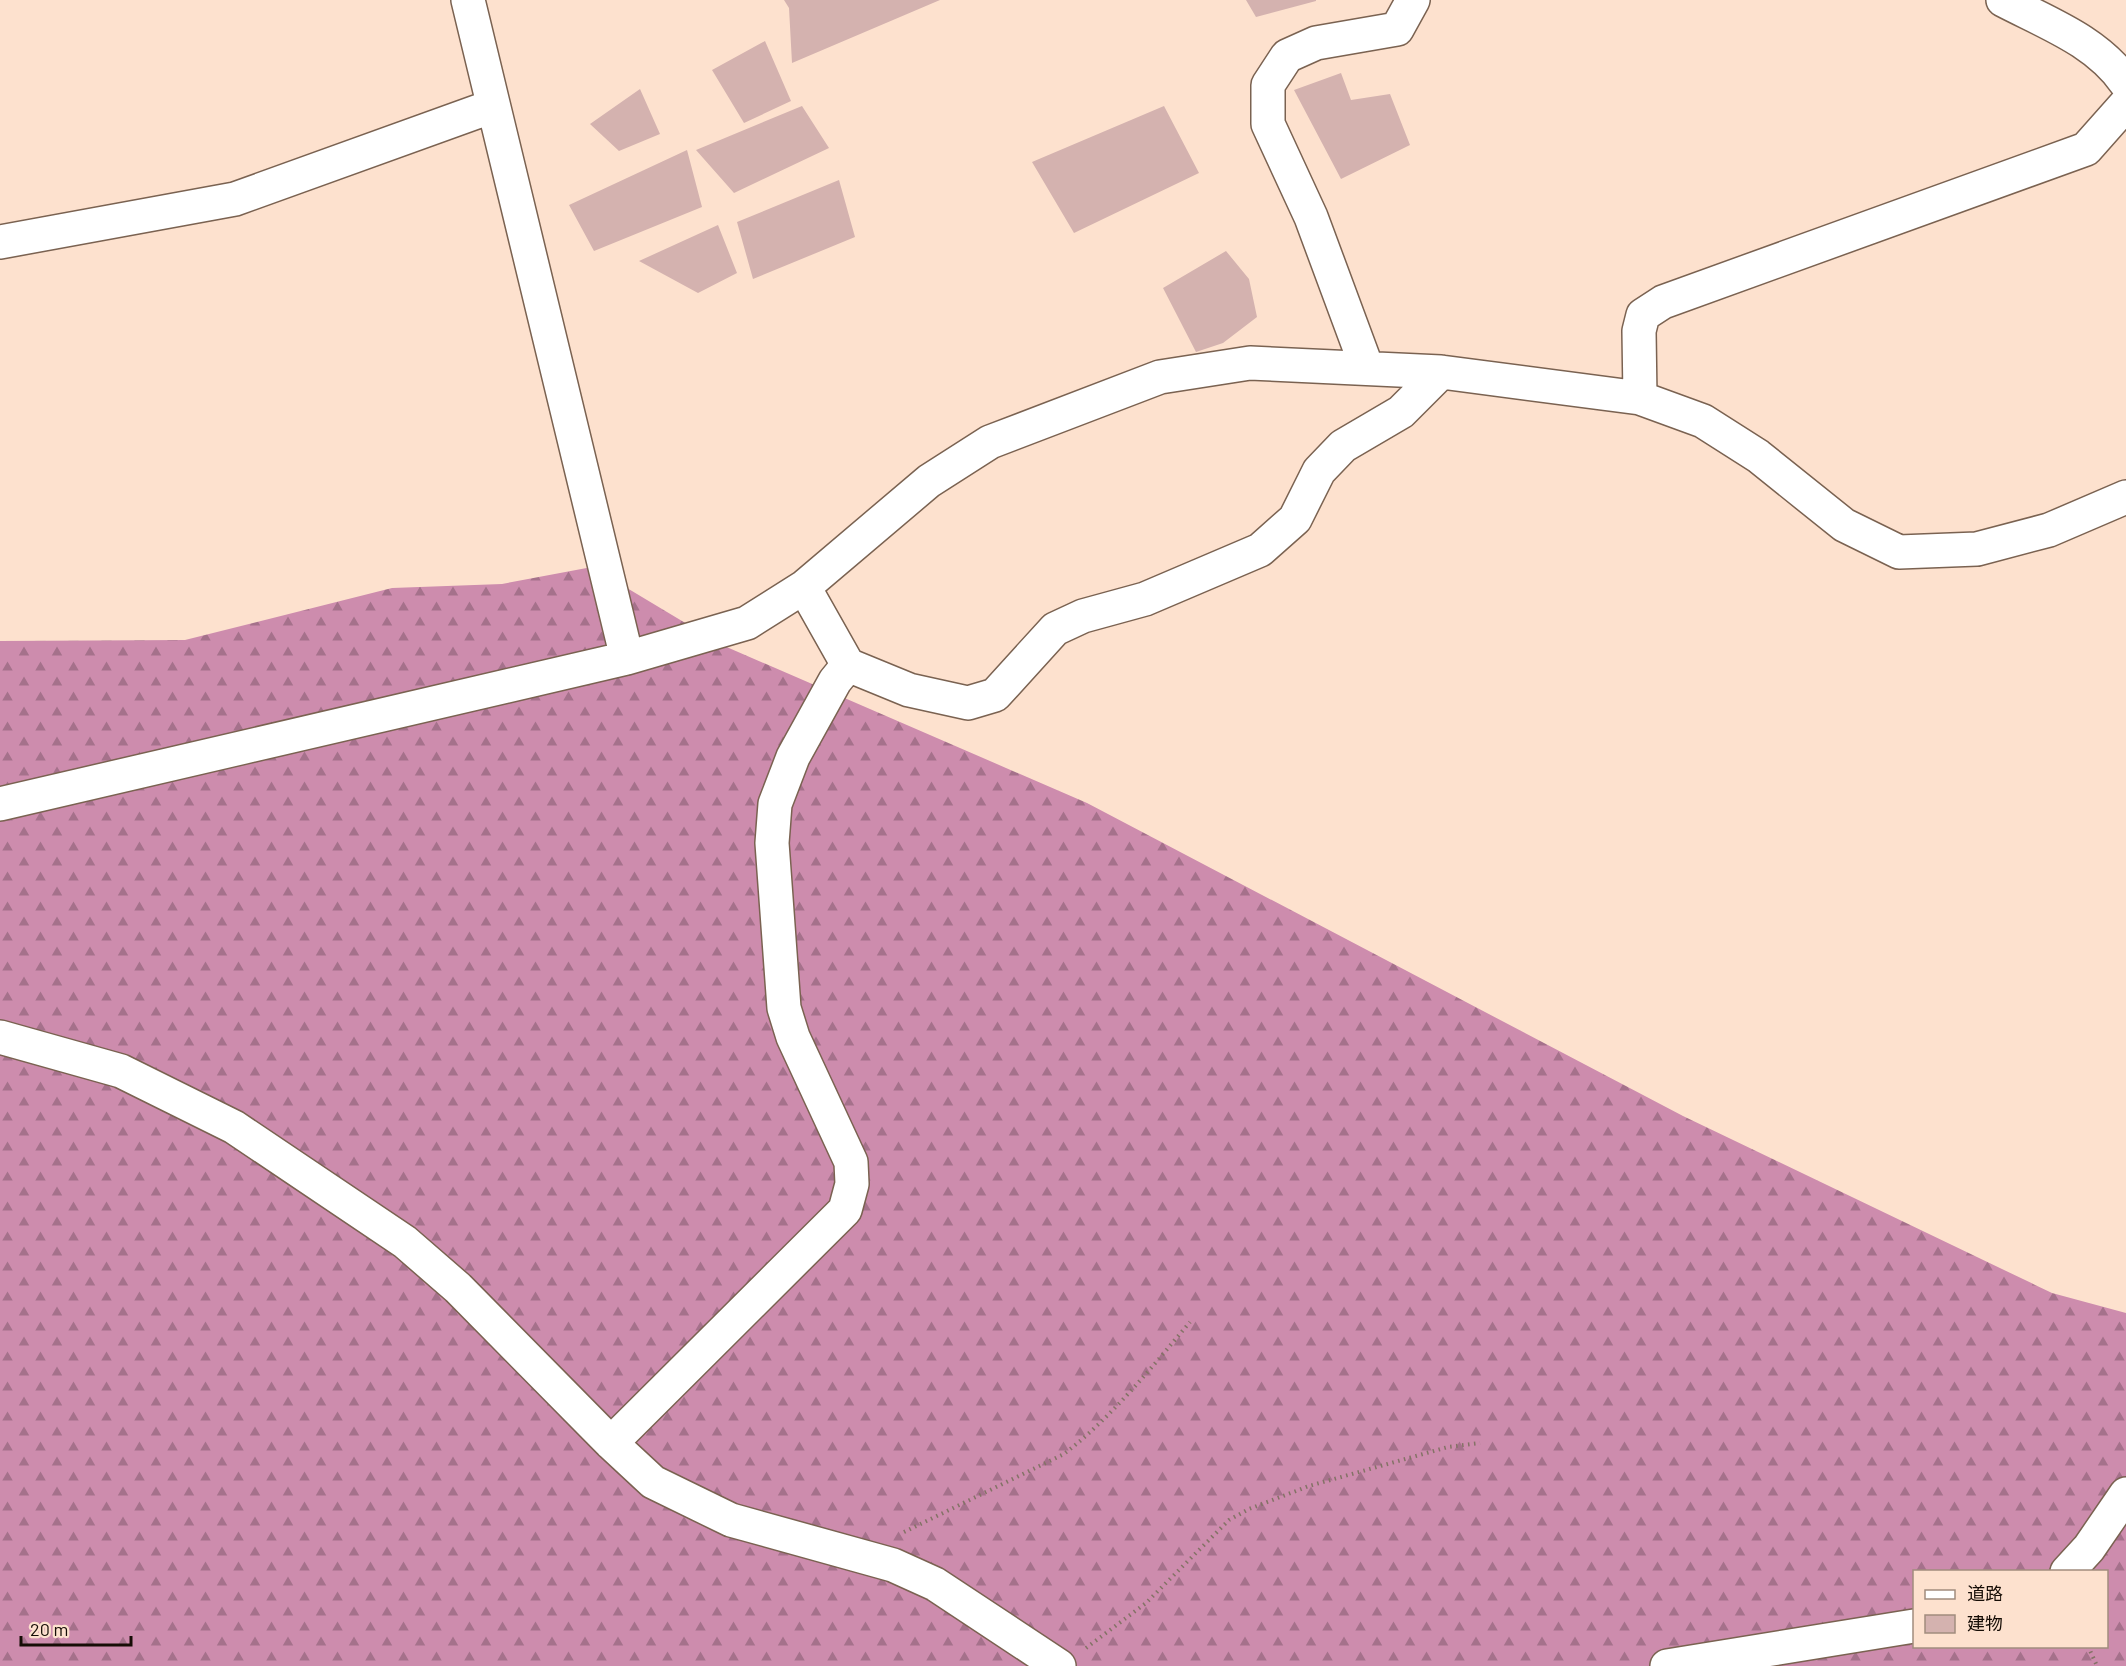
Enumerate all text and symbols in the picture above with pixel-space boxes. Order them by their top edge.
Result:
legend [1913,1570,2108,1648]
text: 道路 [1967,1582,2003,1604]
scale bar [21,1609,130,1647]
text: 建物 [1967,1612,2003,1634]
text: 20 m [30,1618,68,1640]

